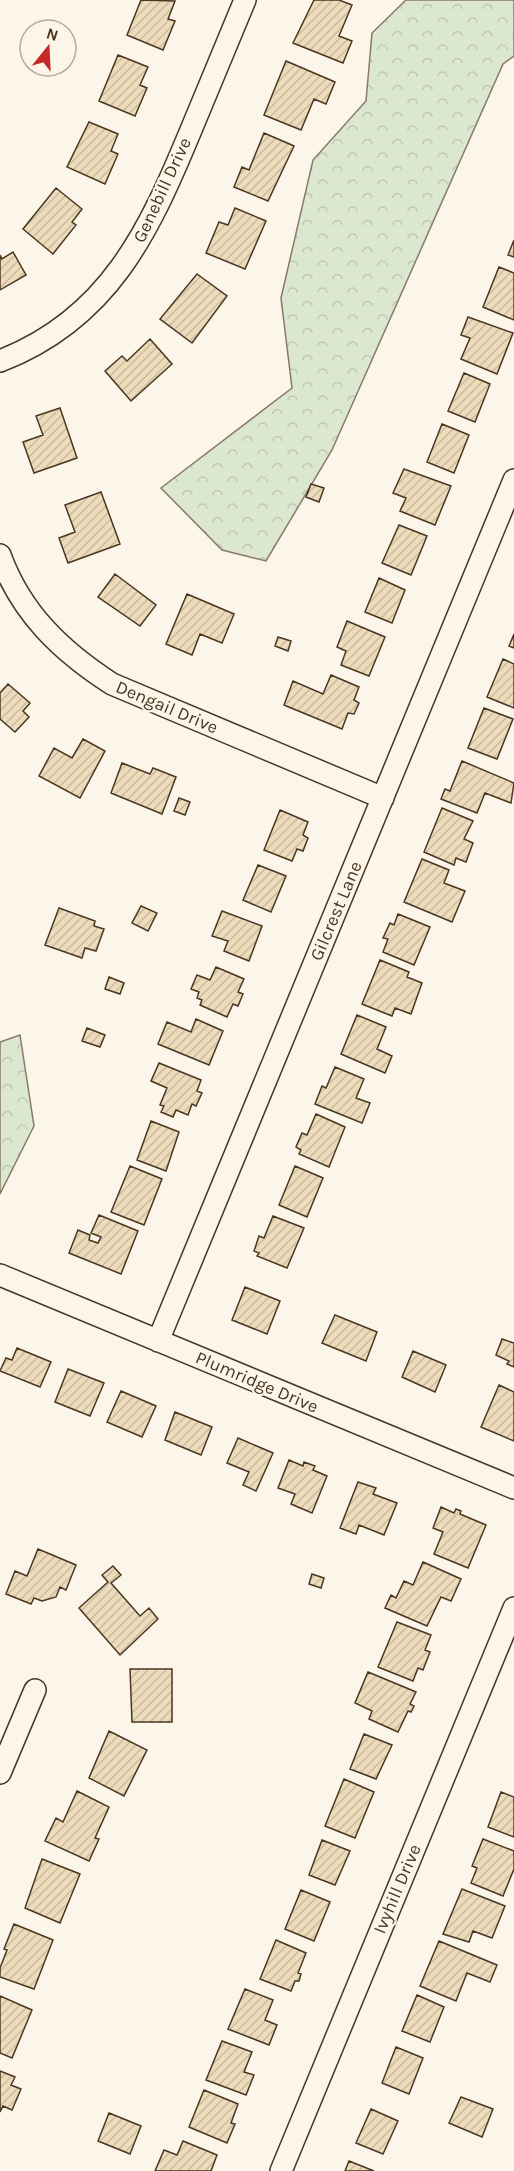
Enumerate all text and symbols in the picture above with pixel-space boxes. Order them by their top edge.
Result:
north arrow [18,18,78,78]
text: N [44,23,61,45]
street label: Genebill Drive [128,134,196,246]
street label: Dengail Drive [113,676,221,738]
street label: Gilcrest Lane [305,858,367,964]
street label: Plumridge Drive [192,1346,322,1418]
street label: Ivyhill Drive [368,1841,426,1937]

